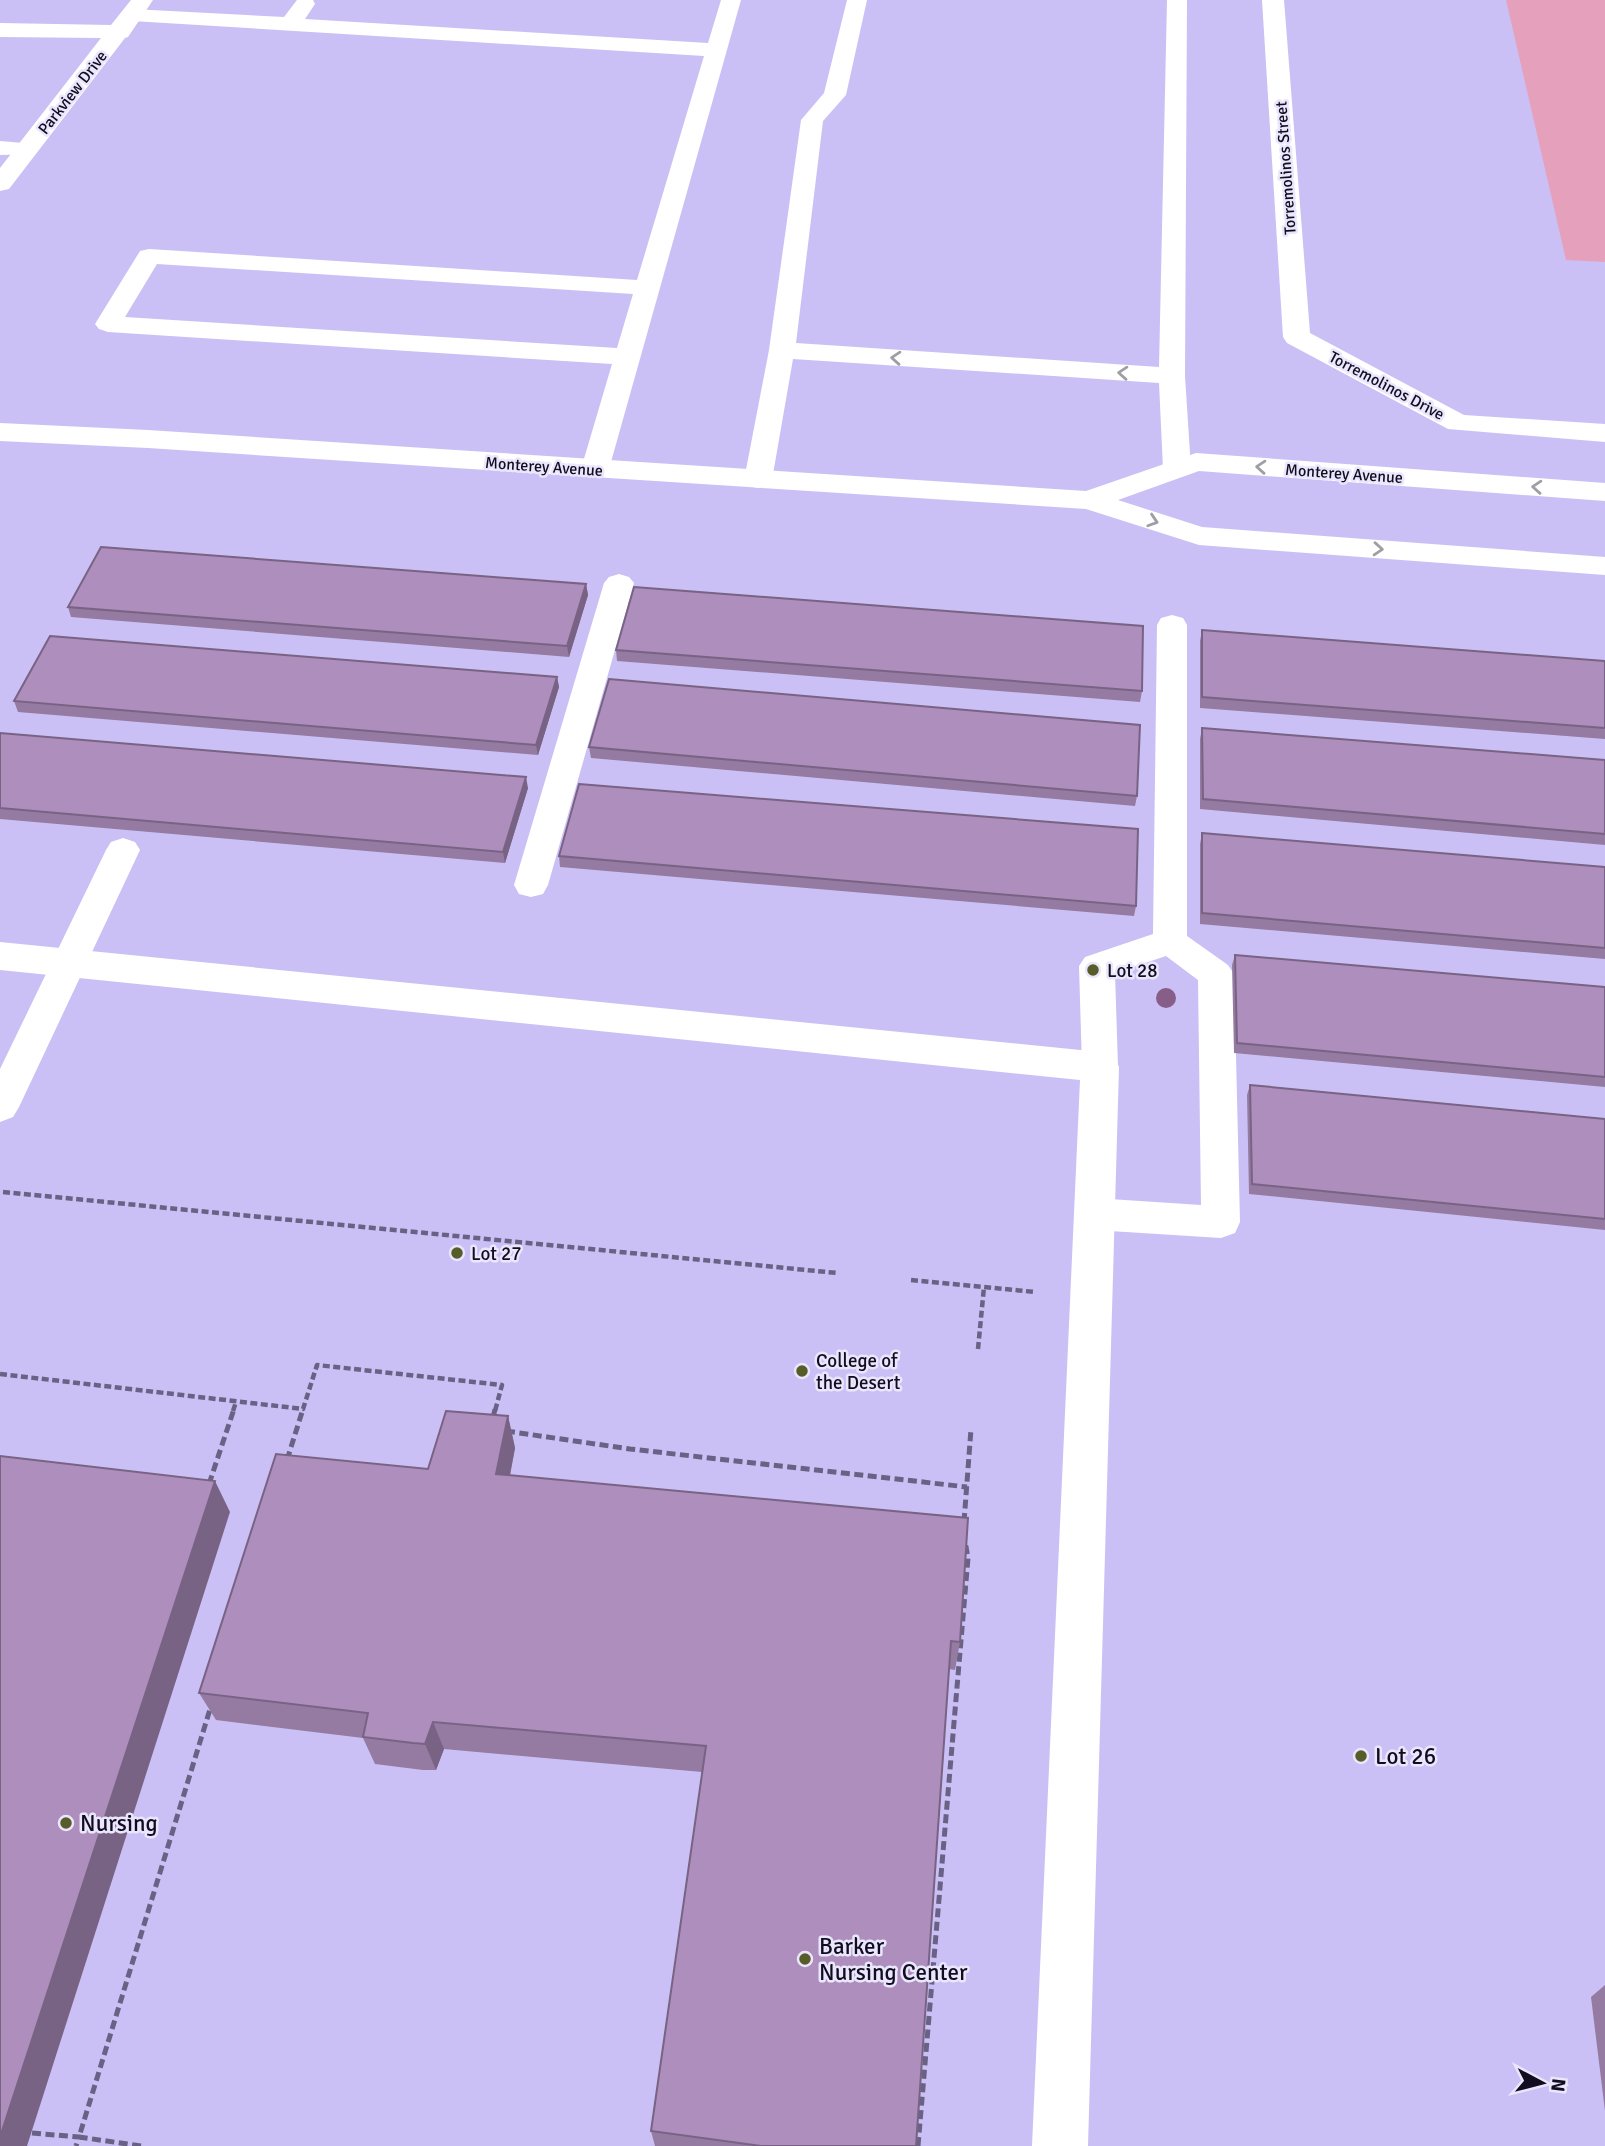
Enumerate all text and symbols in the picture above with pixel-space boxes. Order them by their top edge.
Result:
street label: Parkview Drive [34,47,112,139]
street label: Torremolinos Street [1271,100,1301,235]
street label: Torremolinos Drive [1325,347,1448,425]
one-way arrow [890,351,901,366]
one-way arrow [1117,366,1128,381]
street label: Monterey Avenue [484,453,603,481]
one-way arrow [1255,460,1266,475]
street label: Monterey Avenue [1284,460,1403,488]
one-way arrow [1531,480,1542,495]
one-way arrow [1147,513,1159,527]
one-way arrow [1373,541,1384,556]
place label: Lot 28 [1107,959,1158,983]
marker: Lot 28 [1085,962,1101,978]
place label: Lot 27 [471,1242,522,1266]
marker: Lot 27 [449,1245,465,1261]
place label: College of the Desert [816,1349,901,1395]
marker: College of the Desert [794,1363,810,1379]
place label: Lot 26 [1375,1742,1436,1771]
marker: Lot 26 [1353,1748,1369,1764]
place label: Nursing [80,1809,158,1838]
marker: Nursing [58,1815,74,1831]
place label: Barker Nursing Center [819,1932,968,1987]
marker: Barker Nursing Center [797,1951,813,1967]
north arrow [1507,2048,1577,2118]
text: N [1545,2077,1571,2093]

